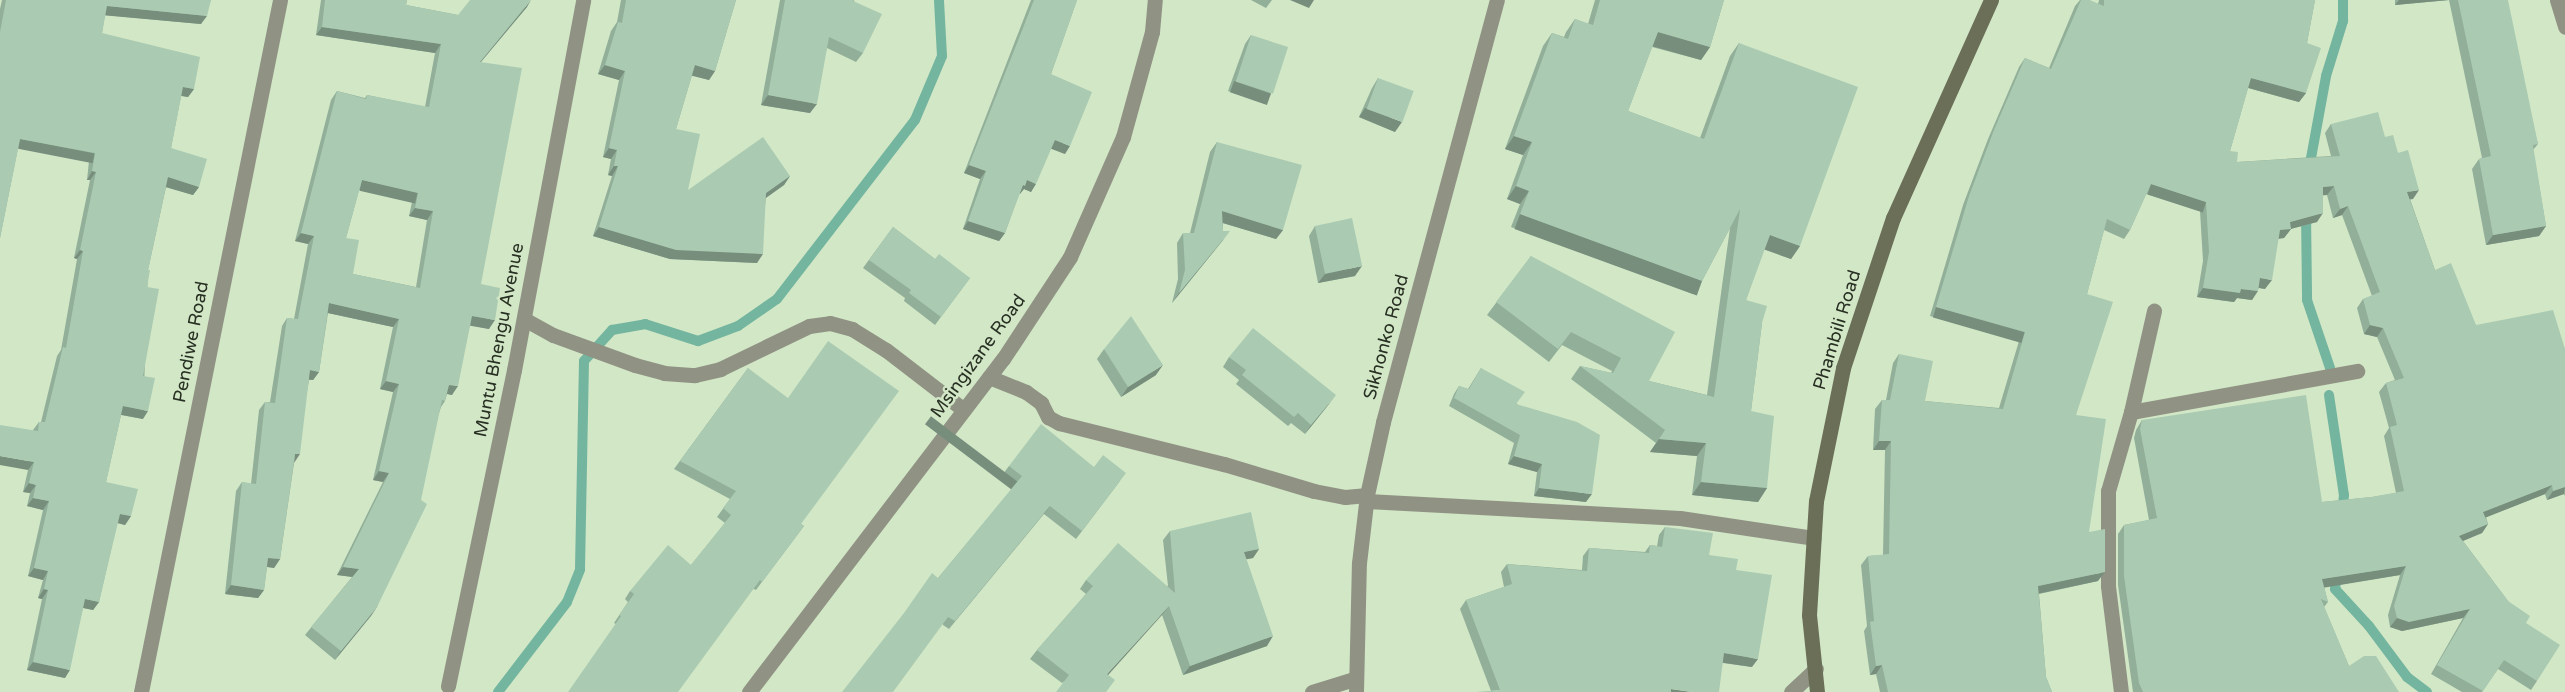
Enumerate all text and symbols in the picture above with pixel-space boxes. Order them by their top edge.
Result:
street label: Muntu Bhengu Avenue [470,241,528,439]
street label: Phambili Road [1808,267,1866,393]
street label: Sikhonko Road [1359,272,1413,402]
street label: Pendiwe Road [169,280,213,404]
street label: Msingizane Road [926,290,1030,422]

